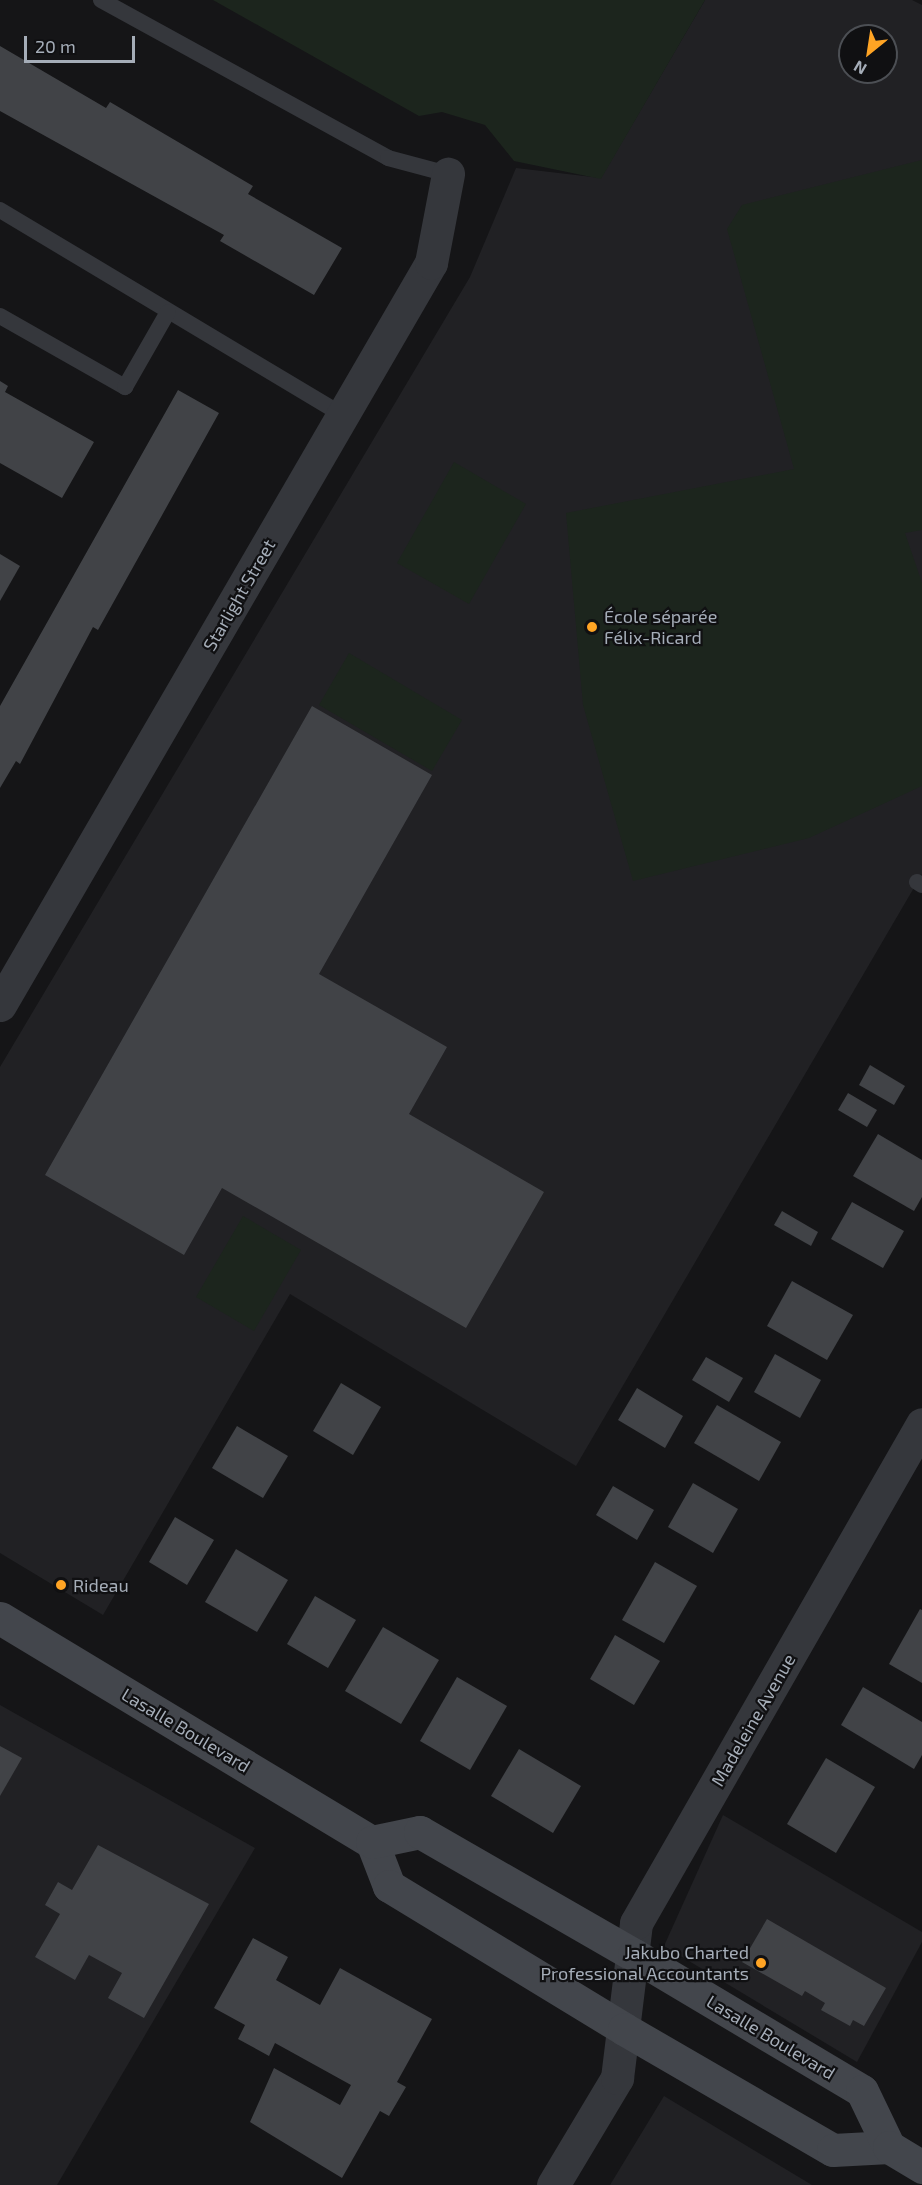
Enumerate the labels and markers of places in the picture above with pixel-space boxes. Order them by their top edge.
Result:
place label: École séparée Félix-Ricard [604,606,717,648]
marker: École séparée Félix-Ricard [585,620,599,634]
place label: Rideau [73,1574,129,1596]
marker: Rideau [54,1578,68,1592]
place label: Jakubo Charted Professional Accountants [539,1942,749,1984]
marker: Jakubo Charted Professional Accountants [754,1956,768,1970]

